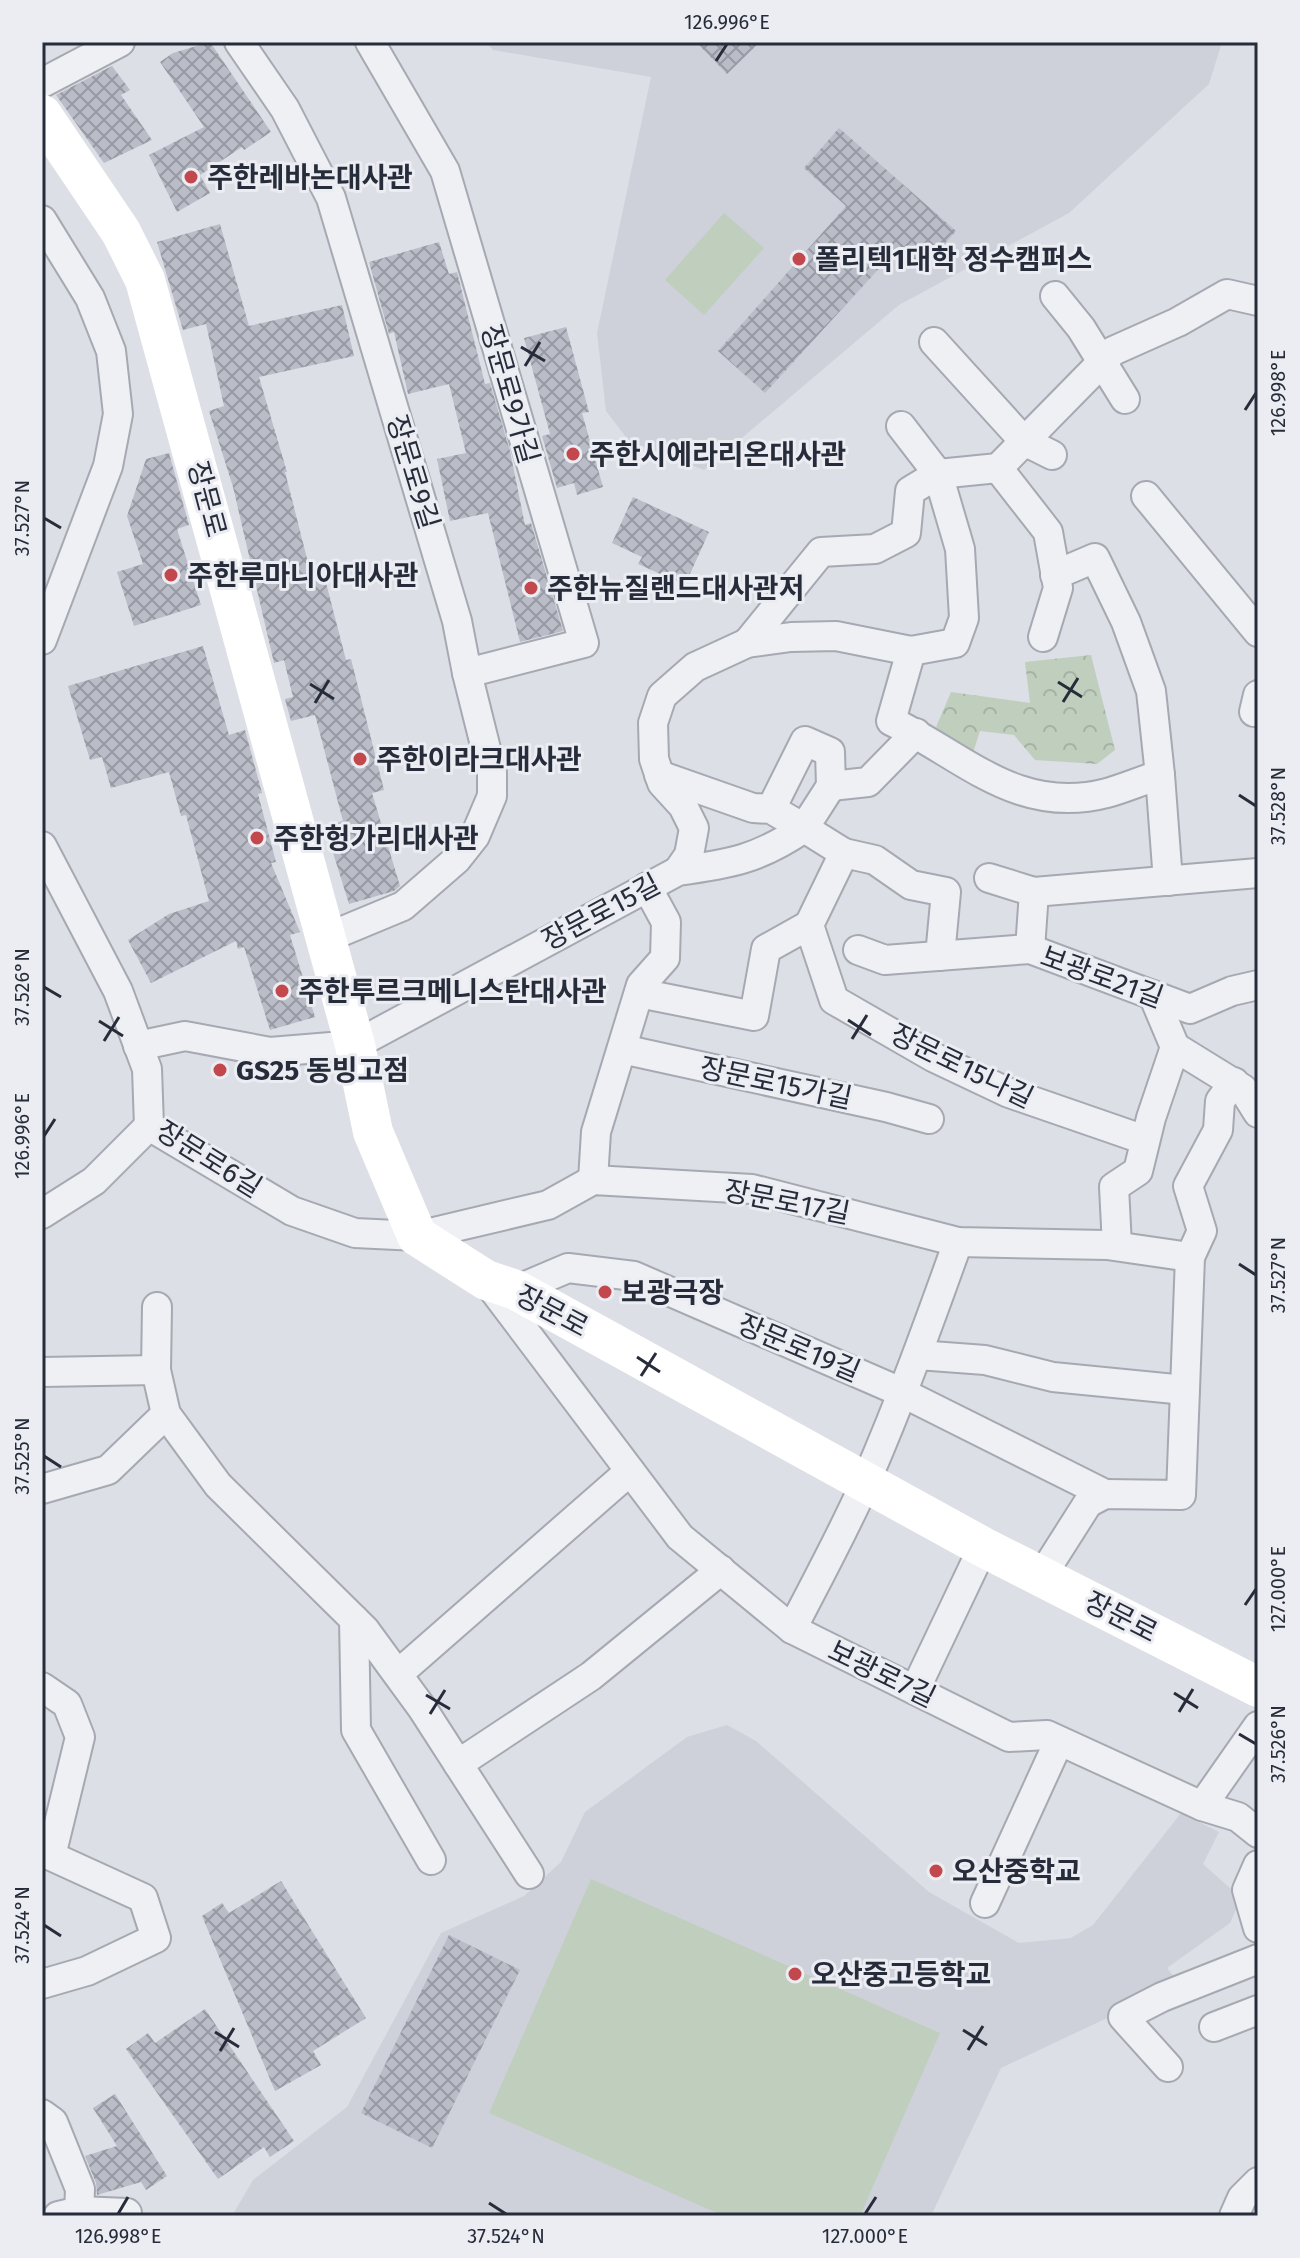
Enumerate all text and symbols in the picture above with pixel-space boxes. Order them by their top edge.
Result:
text: 126.996°E [684,10,770,34]
place label: 주한레바논대사관 [207,161,413,194]
marker: 주한레바논대사관 [182,168,200,186]
place label: 폴리텍1대학 정수캠퍼스 [815,243,1092,276]
marker: 폴리텍1대학 정수캠퍼스 [790,250,808,268]
street label: 장문로9가길 [474,320,546,468]
text: 126.998°E [1266,350,1290,436]
street label: 장문로9길 [380,411,446,533]
place label: 주한시에라리온대사관 [589,438,847,471]
marker: 주한시에라리온대사관 [564,445,582,463]
street label: 장문로 [181,457,233,541]
text: 37.527°N [10,480,34,556]
place label: 주한루마니아대사관 [187,559,419,592]
marker: 주한루마니아대사관 [162,566,180,584]
place label: 주한뉴질랜드대사관저 [547,572,805,605]
marker: 주한뉴질랜드대사관저 [522,579,540,597]
place label: 주한이라크대사관 [376,743,582,776]
marker: 주한이라크대사관 [351,750,369,768]
text: 37.528°N [1266,767,1290,845]
place label: 주한헝가리대사관 [273,822,479,855]
marker: 주한헝가리대사관 [248,829,266,847]
street label: 장문로15길 [536,867,666,957]
street label: 보광로21길 [1036,940,1168,1014]
text: 37.526°N [10,948,34,1026]
place label: 주한투르크메니스탄대사관 [298,975,607,1008]
marker: 주한투르크메니스탄대사관 [273,982,291,1000]
street label: 장문로15나길 [885,1017,1039,1115]
street label: 장문로15가길 [697,1051,855,1115]
place label: GS25 동빙고점 [236,1054,409,1087]
marker: GS25 동빙고점 [211,1061,229,1079]
text: 126.996°E [10,1093,34,1179]
street label: 장문로6길 [150,1114,268,1204]
street label: 장문로17길 [721,1174,853,1230]
text: 37.527°N [1266,1237,1290,1313]
place label: 보광극장 [621,1276,724,1309]
street label: 장문로 [510,1278,594,1344]
marker: 보광극장 [596,1283,614,1301]
street label: 장문로19길 [733,1307,865,1389]
text: 37.525°N [10,1417,34,1495]
text: 127.000°E [1266,1546,1290,1632]
street label: 장문로 [1079,1585,1163,1649]
street label: 보광로7길 [823,1634,941,1714]
text: 37.526°N [1266,1705,1290,1783]
place label: 오산중학교 [952,1855,1081,1888]
marker: 오산중학교 [927,1862,945,1880]
text: 37.524°N [10,1886,34,1964]
place label: 오산중고등학교 [811,1958,991,1991]
marker: 오산중고등학교 [786,1965,804,1983]
text: 126.998°E [75,2224,161,2248]
text: 37.524°N [467,2224,545,2248]
text: 127.000°E [822,2224,908,2248]

